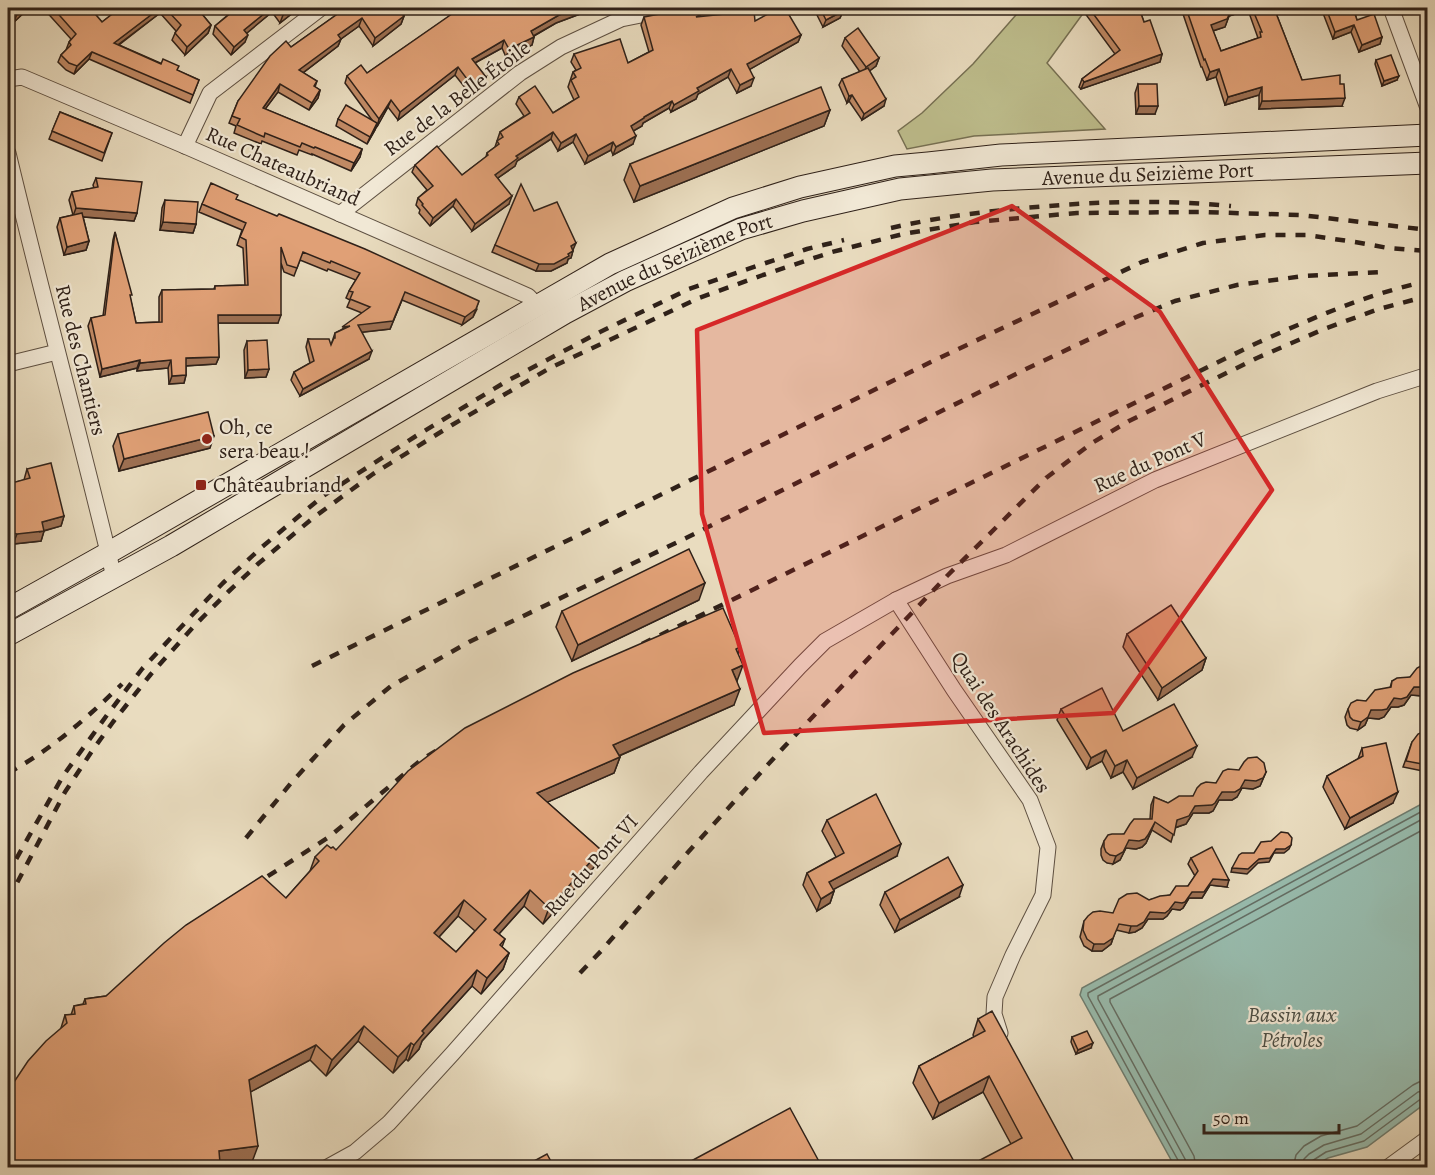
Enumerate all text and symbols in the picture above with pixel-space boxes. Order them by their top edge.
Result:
street label: Rue de la Belle Étoile [378,34,536,162]
street label: Rue Chateaubriand [201,119,365,213]
street label: Avenue du Seizième Port [1040,156,1254,192]
street label: Avenue du Seizième Port [571,207,776,318]
street label: Rue des Chantiers [49,282,113,438]
place label: Oh, ce sera beau ! [219,413,310,465]
street label: Rue du Pont V [1089,425,1211,499]
marker: Oh, ce sera beau ! [200,432,214,446]
place label: Châteaubriand [213,471,343,499]
marker: Châteaubriand [194,478,208,492]
street label: Quai des Arachides [945,646,1057,798]
street label: Rue du Pont VI [538,808,644,922]
water label: Bassin aux Pétroles [1248,1000,1337,1055]
scale bar [1204,1097,1339,1135]
text: 50 m [1213,1106,1249,1130]

